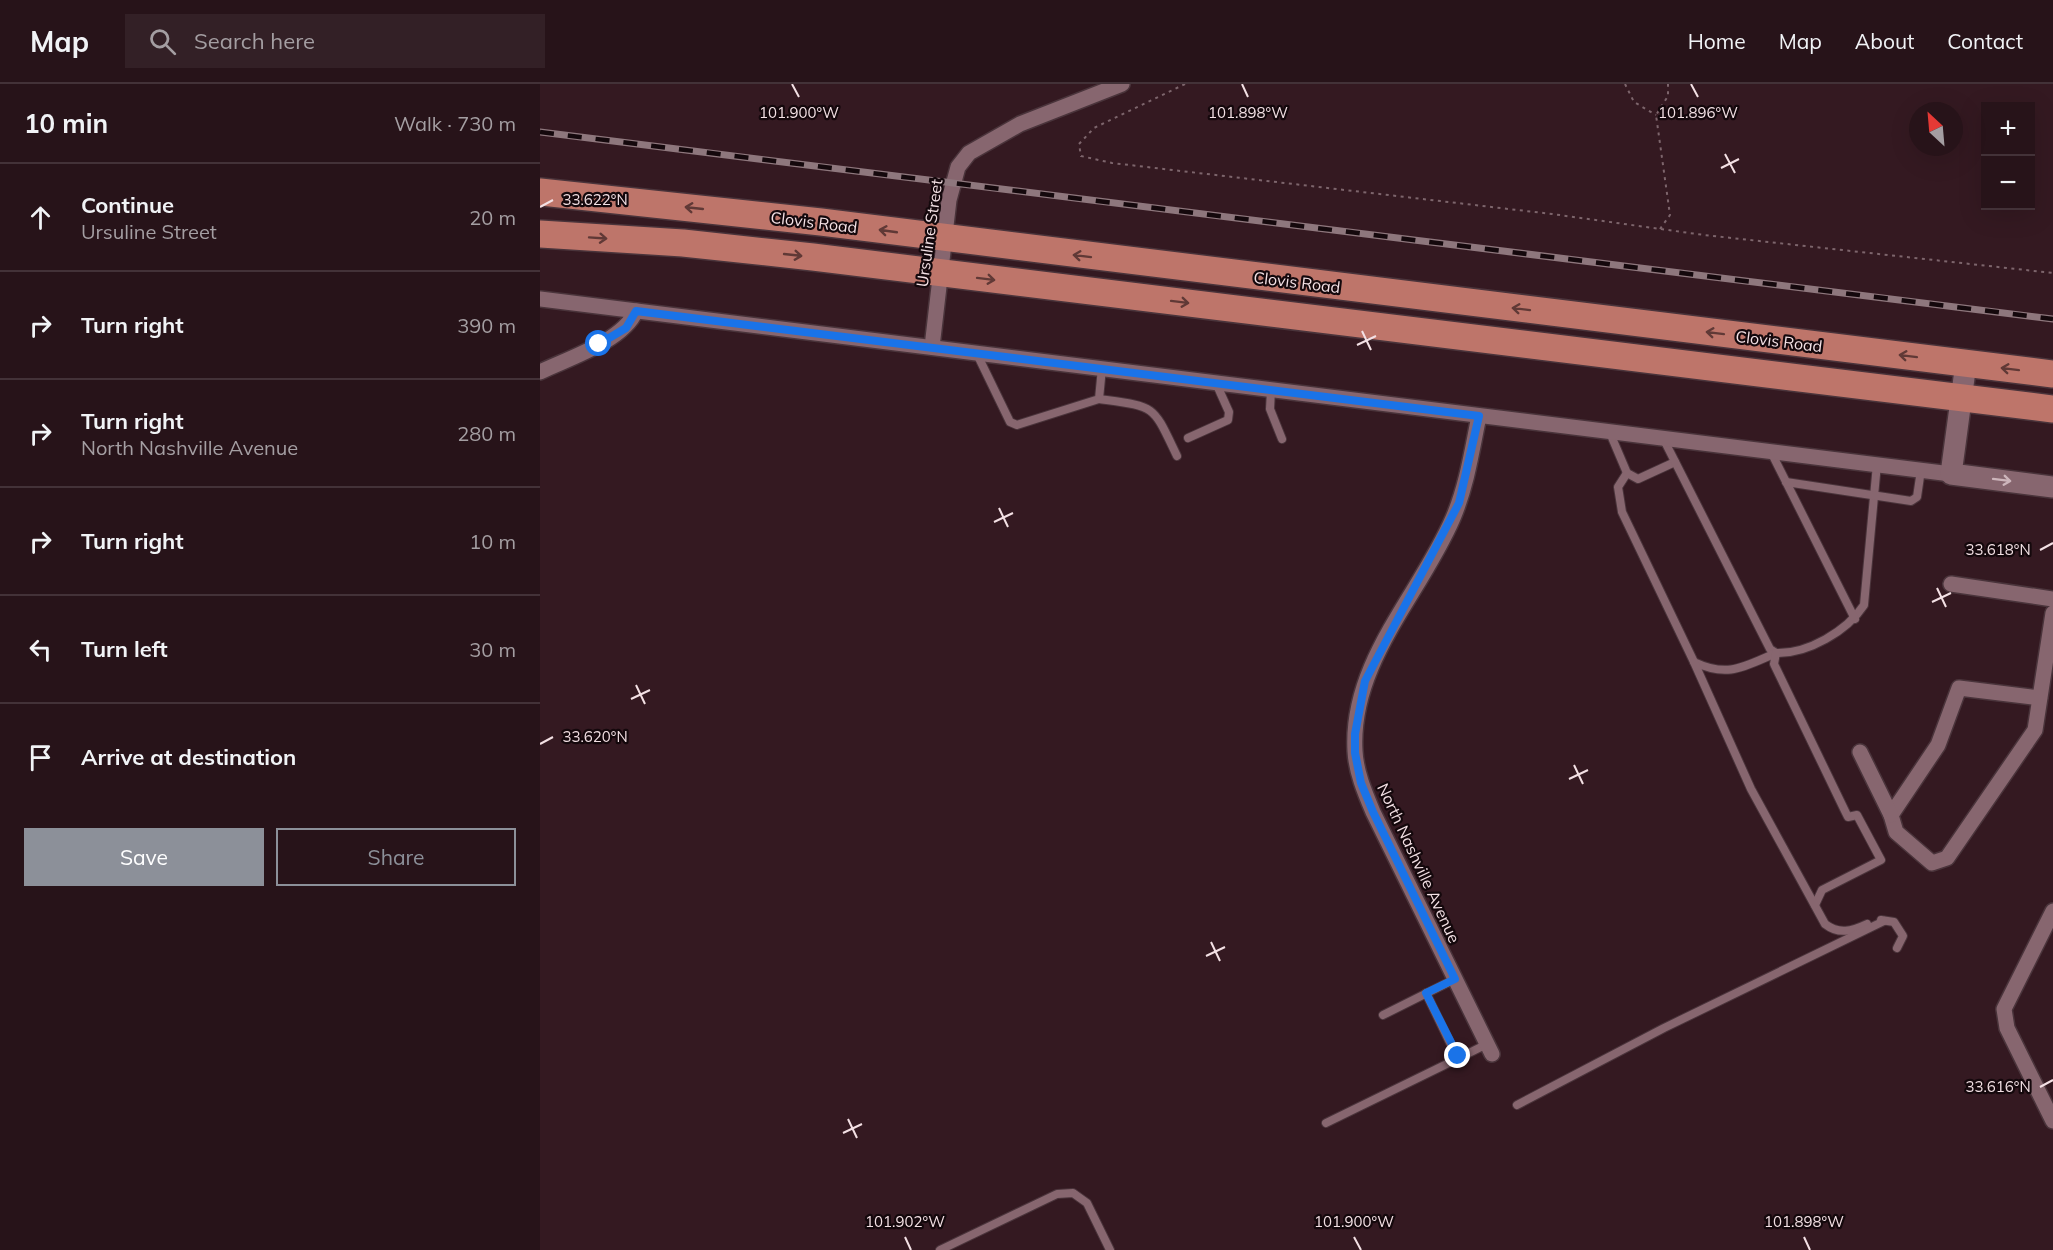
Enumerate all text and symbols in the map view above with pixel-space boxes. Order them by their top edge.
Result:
search box [125,14,545,68]
text: Map [30,24,89,59]
icon: search [146,25,179,58]
text: Search here [194,27,315,55]
text: Home [1688,28,1746,54]
text: Map [1779,28,1822,54]
text: About [1855,28,1914,54]
text: Contact [1947,28,2023,54]
north arrow [1909,102,1963,156]
map controls [1981,102,2035,210]
button: + [1981,102,2035,156]
text: 101.900°W [759,103,839,122]
text: 101.898°W [1208,103,1288,122]
text: 101.896°W [1658,103,1738,122]
text: 10 min [24,107,108,140]
text: Walk · 730 m [394,111,516,136]
button: − [1981,156,2035,210]
street label: Ursuline Street [912,177,947,288]
text: 33.622°N [562,190,628,209]
text: Continue [81,191,174,219]
icon: ahead [24,201,57,234]
one-way arrow [685,202,704,213]
text: 20 m [469,205,516,230]
street label: Clovis Road [769,207,859,237]
text: Ursuline Street [81,219,217,244]
one-way arrow [878,226,898,237]
one-way arrow [588,232,608,243]
one-way arrow [782,250,802,261]
one-way arrow [1073,250,1093,261]
street label: Clovis Road [1252,267,1342,297]
one-way arrow [976,274,996,285]
one-way arrow [1169,297,1189,308]
one-way arrow [1512,304,1532,315]
icon: right [24,309,57,342]
text: Turn right [81,311,184,339]
text: 390 m [457,313,516,338]
street label: Clovis Road [1734,326,1824,356]
one-way arrow [1705,327,1725,338]
route start [585,330,611,356]
one-way arrow [1899,351,1919,362]
one-way arrow [2000,363,2020,374]
text: Turn right [81,407,184,435]
icon: right [24,417,57,450]
text: 280 m [457,421,516,446]
text: North Nashville Avenue [81,435,298,460]
one-way arrow [1992,475,2012,486]
icon: right [24,525,57,558]
text: Turn right [81,527,184,555]
text: 10 m [469,529,516,554]
text: 33.618°N [1965,540,2031,559]
icon: left [24,633,57,666]
text: Turn left [81,635,168,663]
text: 30 m [469,637,516,662]
text: 33.620°N [562,727,628,746]
icon: arrive [24,741,57,774]
text: Arrive at destination [81,743,296,771]
street label: North Nashville Avenue [1373,780,1465,946]
button: Save [24,828,264,886]
button: Share [276,828,516,886]
route end [1444,1042,1470,1068]
text: 33.616°N [1965,1077,2031,1096]
text: 101.902°W [865,1212,945,1231]
text: 101.900°W [1314,1212,1394,1231]
text: 101.898°W [1764,1212,1844,1231]

